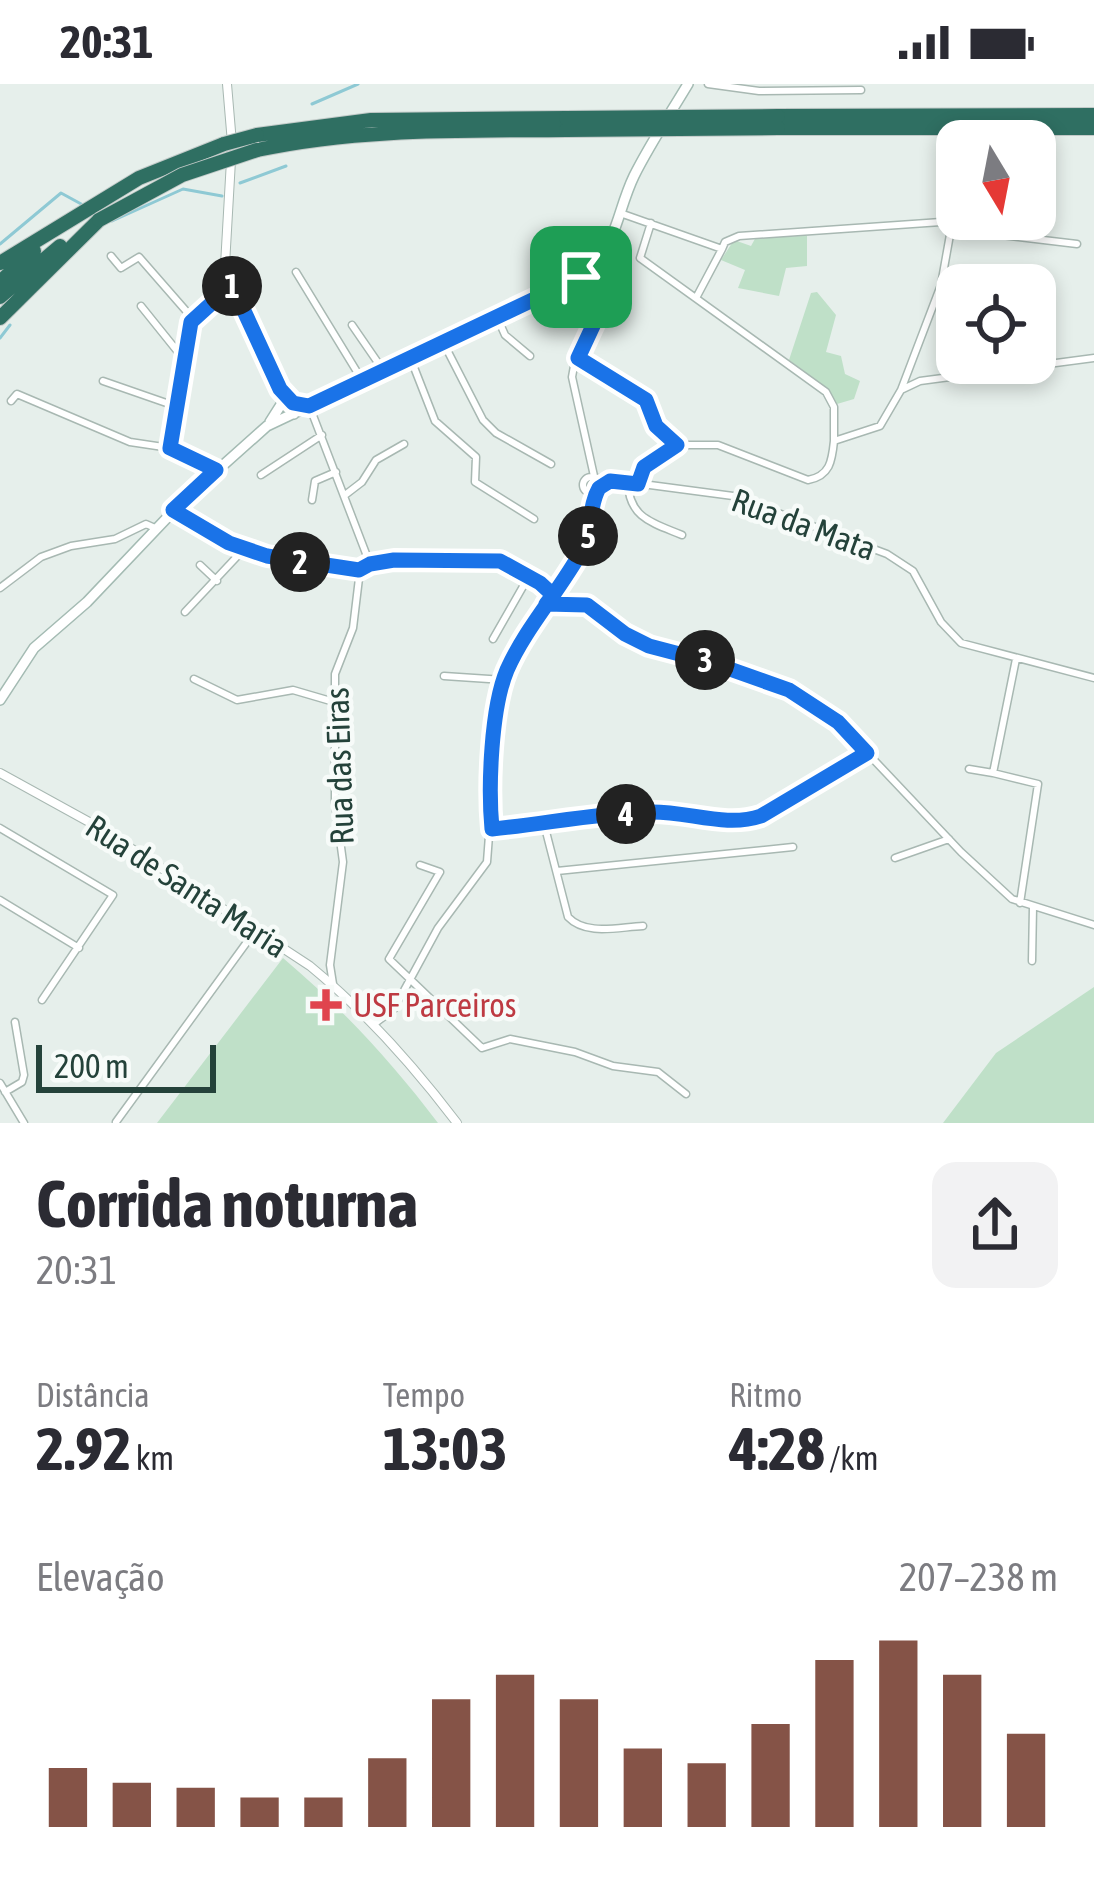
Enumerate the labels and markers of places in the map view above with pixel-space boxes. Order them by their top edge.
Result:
pin [530,226,632,328]
pin: 1 [202,256,262,316]
pin: 5 [558,506,618,566]
pin: 2 [270,532,330,592]
pin: 3 [675,630,735,690]
pin: 4 [596,784,656,844]
place label: USF Parceiros [353,986,516,1024]
marker: USF Parceiros [310,989,342,1021]

